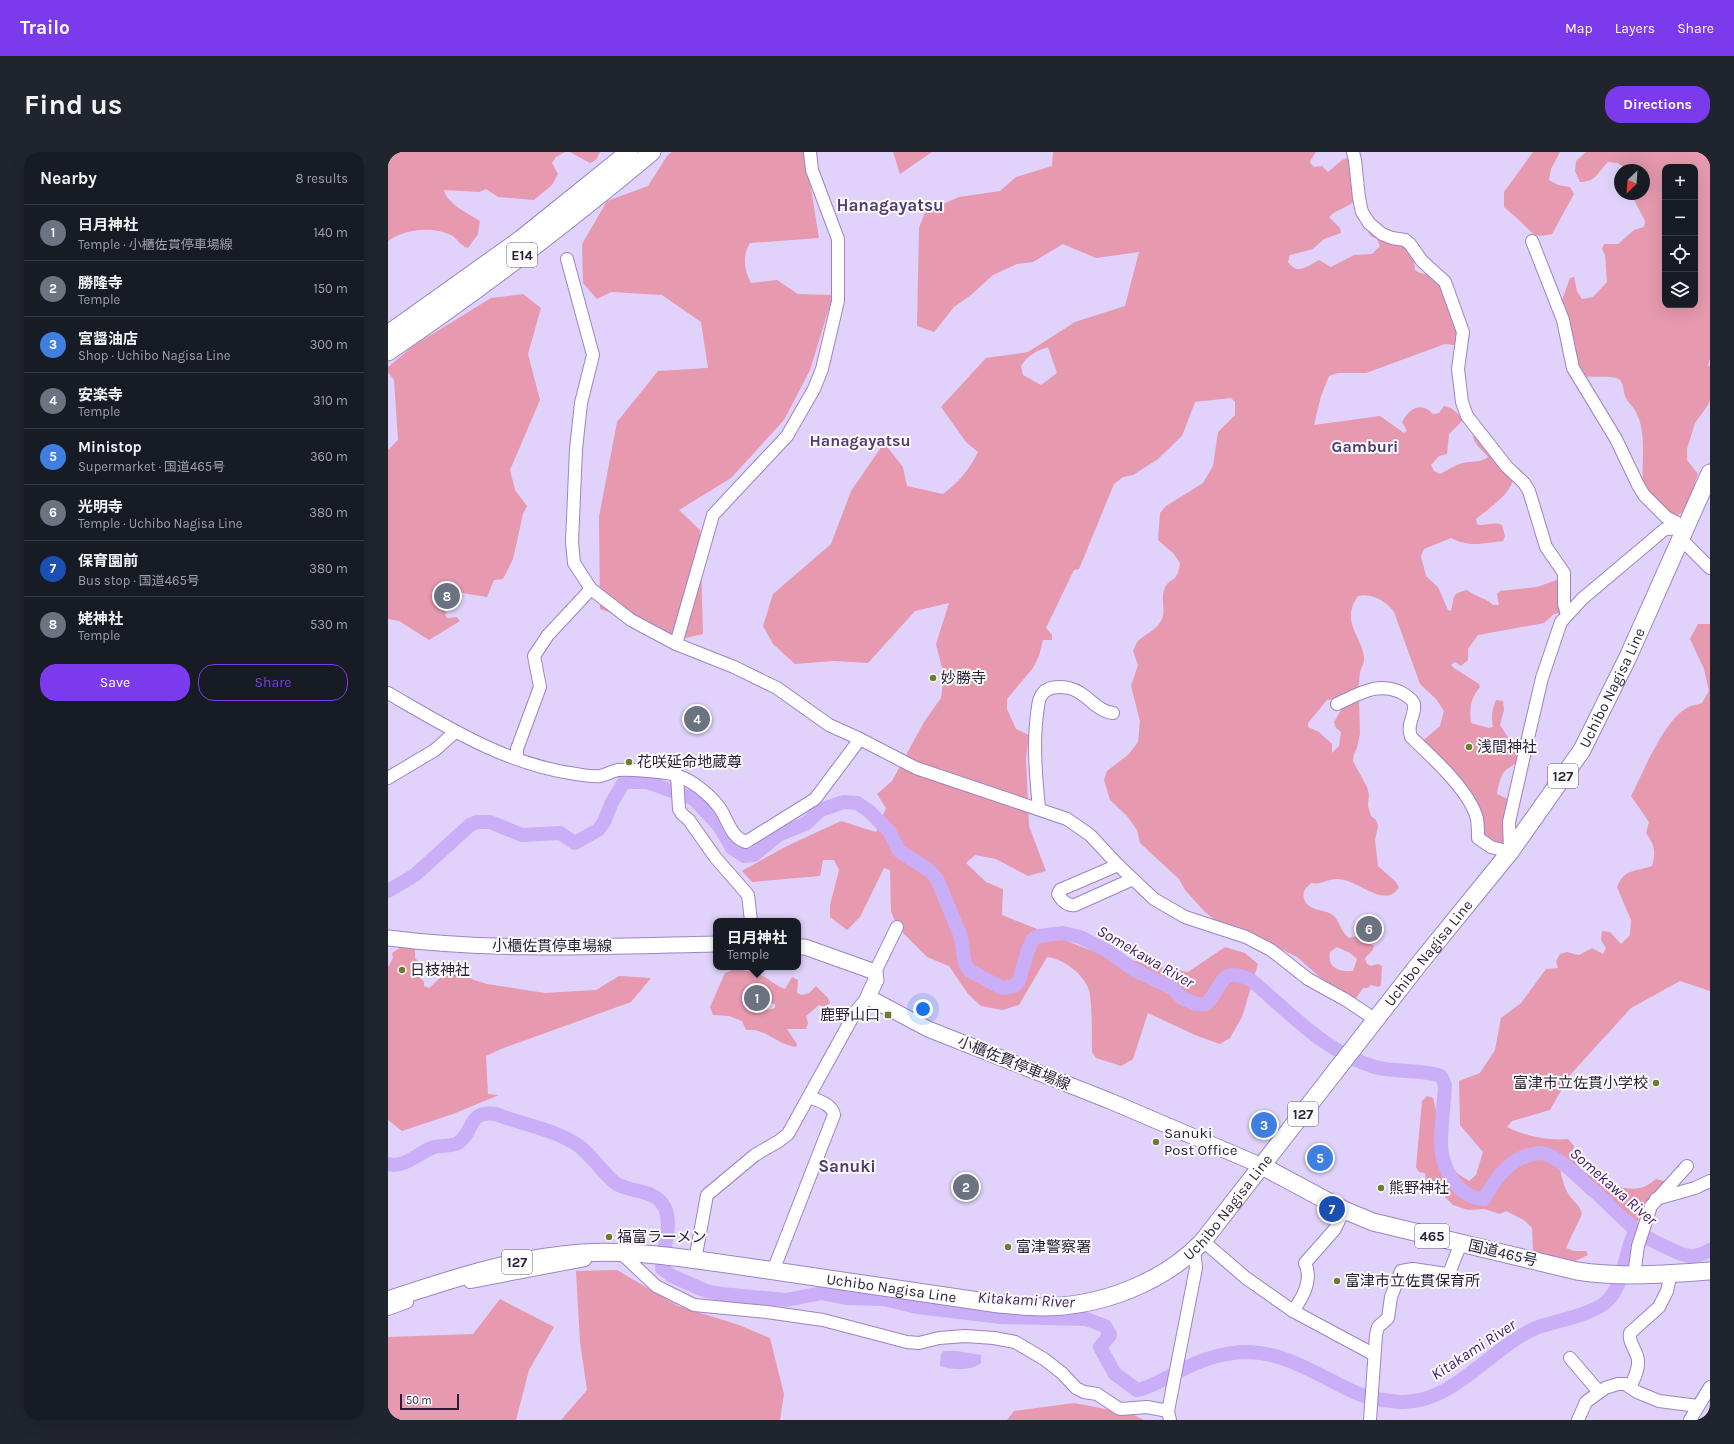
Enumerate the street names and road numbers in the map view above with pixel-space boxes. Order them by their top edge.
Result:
road number: E14 [507,243,537,267]
street label: Uchibo Nagisa Line [1576,625,1649,751]
road number: 127 [1548,764,1578,788]
street label: Uchibo Nagisa Line [1380,896,1476,1010]
street label: 小櫃佐貫停車場線 [492,937,612,955]
street label: 小櫃佐貫停車場線 [955,1032,1073,1094]
road number: 127 [1288,1102,1318,1126]
street label: Uchibo Nagisa Line [1180,1151,1276,1264]
road number: 465 [1415,1224,1449,1248]
street label: 国道465号 [1467,1236,1539,1270]
road number: 127 [502,1250,532,1274]
street label: Uchibo Nagisa Line [825,1270,958,1307]

